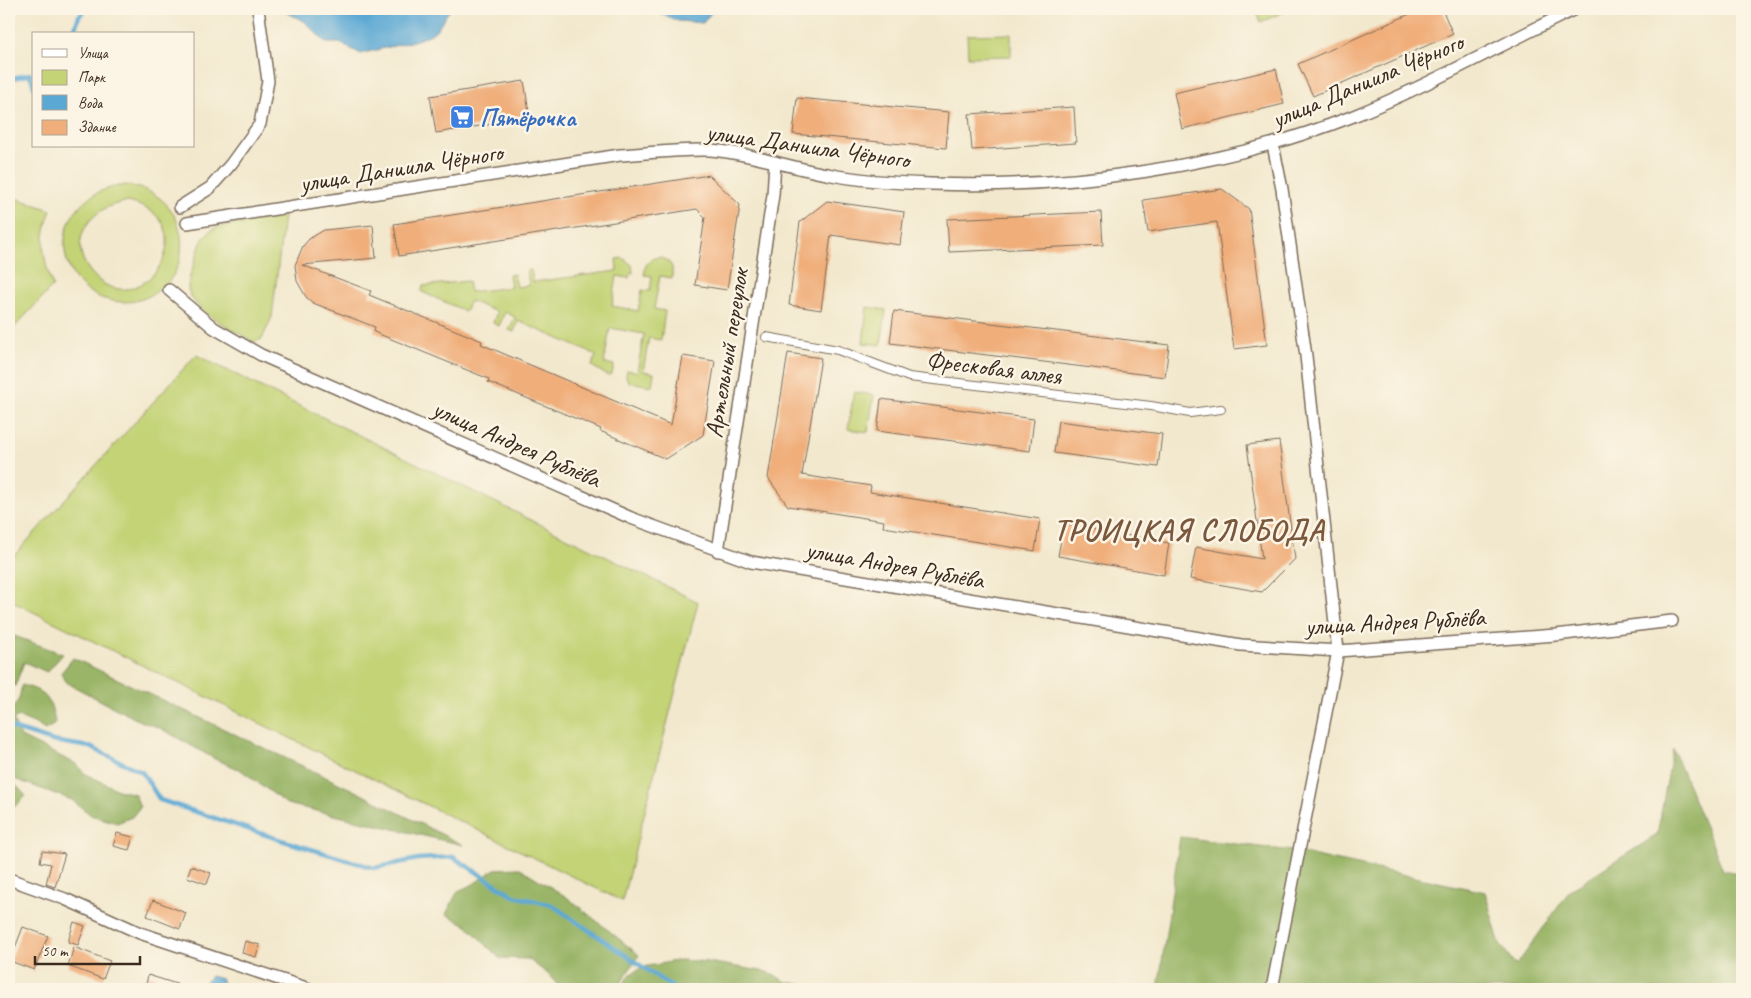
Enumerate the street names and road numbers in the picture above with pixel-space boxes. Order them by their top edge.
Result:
street label: улица Даниила Чёрного [1265,25,1471,136]
street label: улица Даниила Чёрного [702,116,915,177]
street label: улица Даниила Чёрного [295,136,508,200]
street label: Артельный переулок [698,264,757,440]
street label: Фресковая аллея [924,344,1064,392]
street label: улица Андрея Рублёва [426,392,607,496]
street label: улица Андрея Рублёва [801,533,988,597]
street label: улица Андрея Рублёва [1302,601,1488,643]

